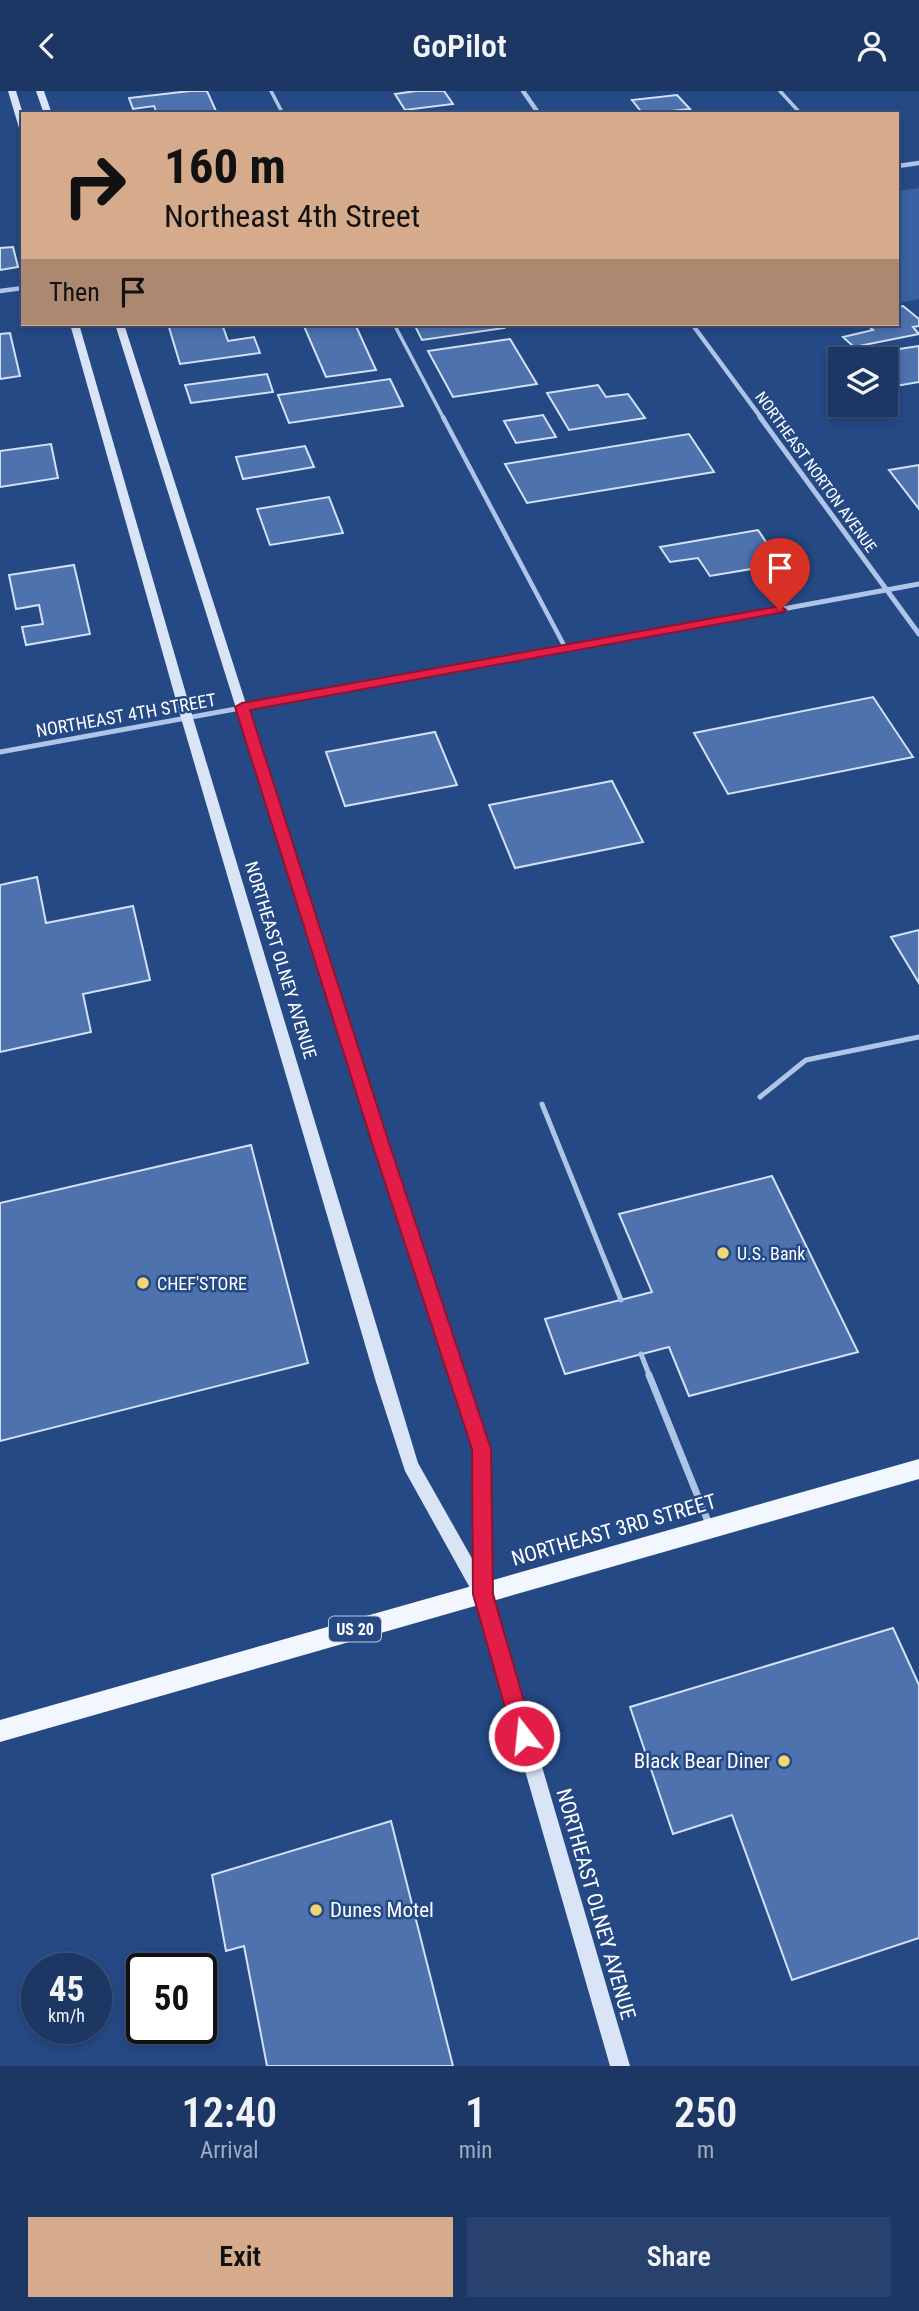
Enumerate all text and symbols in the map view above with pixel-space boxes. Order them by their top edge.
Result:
icon: back [28,27,66,65]
text: GoPilot [412,27,507,65]
icon: person [853,27,891,65]
text: 160 m [164,138,286,195]
icon: right [49,140,140,231]
text: Northeast 4th Street [164,197,420,235]
icon: arrive [114,273,152,311]
text: Then [49,277,100,307]
map controls [828,347,898,417]
button: layers [828,347,898,417]
street label: NORTHEAST NORTON AVENUE [751,388,881,556]
pin [750,538,810,610]
icon: arrive [761,549,799,587]
street label: NORTHEAST 4TH STREET [34,689,218,741]
street label: NORTHEAST OLNEY AVENUE [241,859,321,1061]
place label: U.S. Bank [737,1243,805,1264]
marker: U.S. Bank [715,1245,731,1261]
place label: CHEF'STORE [157,1273,247,1294]
marker: CHEF'STORE [135,1275,151,1291]
street label: NORTHEAST 3RD STREET [509,1489,719,1571]
road number: US 20 [329,1617,381,1641]
position arrow [487,1699,561,1773]
place label: Black Bear Diner [634,1749,770,1773]
marker: Black Bear Diner [776,1753,792,1769]
street label: NORTHEAST OLNEY AVENUE [551,1786,641,2022]
place label: Dunes Motel [330,1898,434,1922]
marker: Dunes Motel [308,1902,324,1918]
speed limit sign: 50 [126,1953,217,2044]
text: 45 [49,1969,84,2010]
text: km/h [48,2005,85,2026]
text: 12:40 [182,2088,277,2137]
text: 1 [465,2088,486,2137]
text: 250 [674,2088,737,2137]
text: Arrival [200,2137,259,2164]
text: min [459,2137,492,2164]
text: m [697,2137,714,2164]
button: Exit [28,2217,453,2297]
button: Share [467,2217,891,2297]

